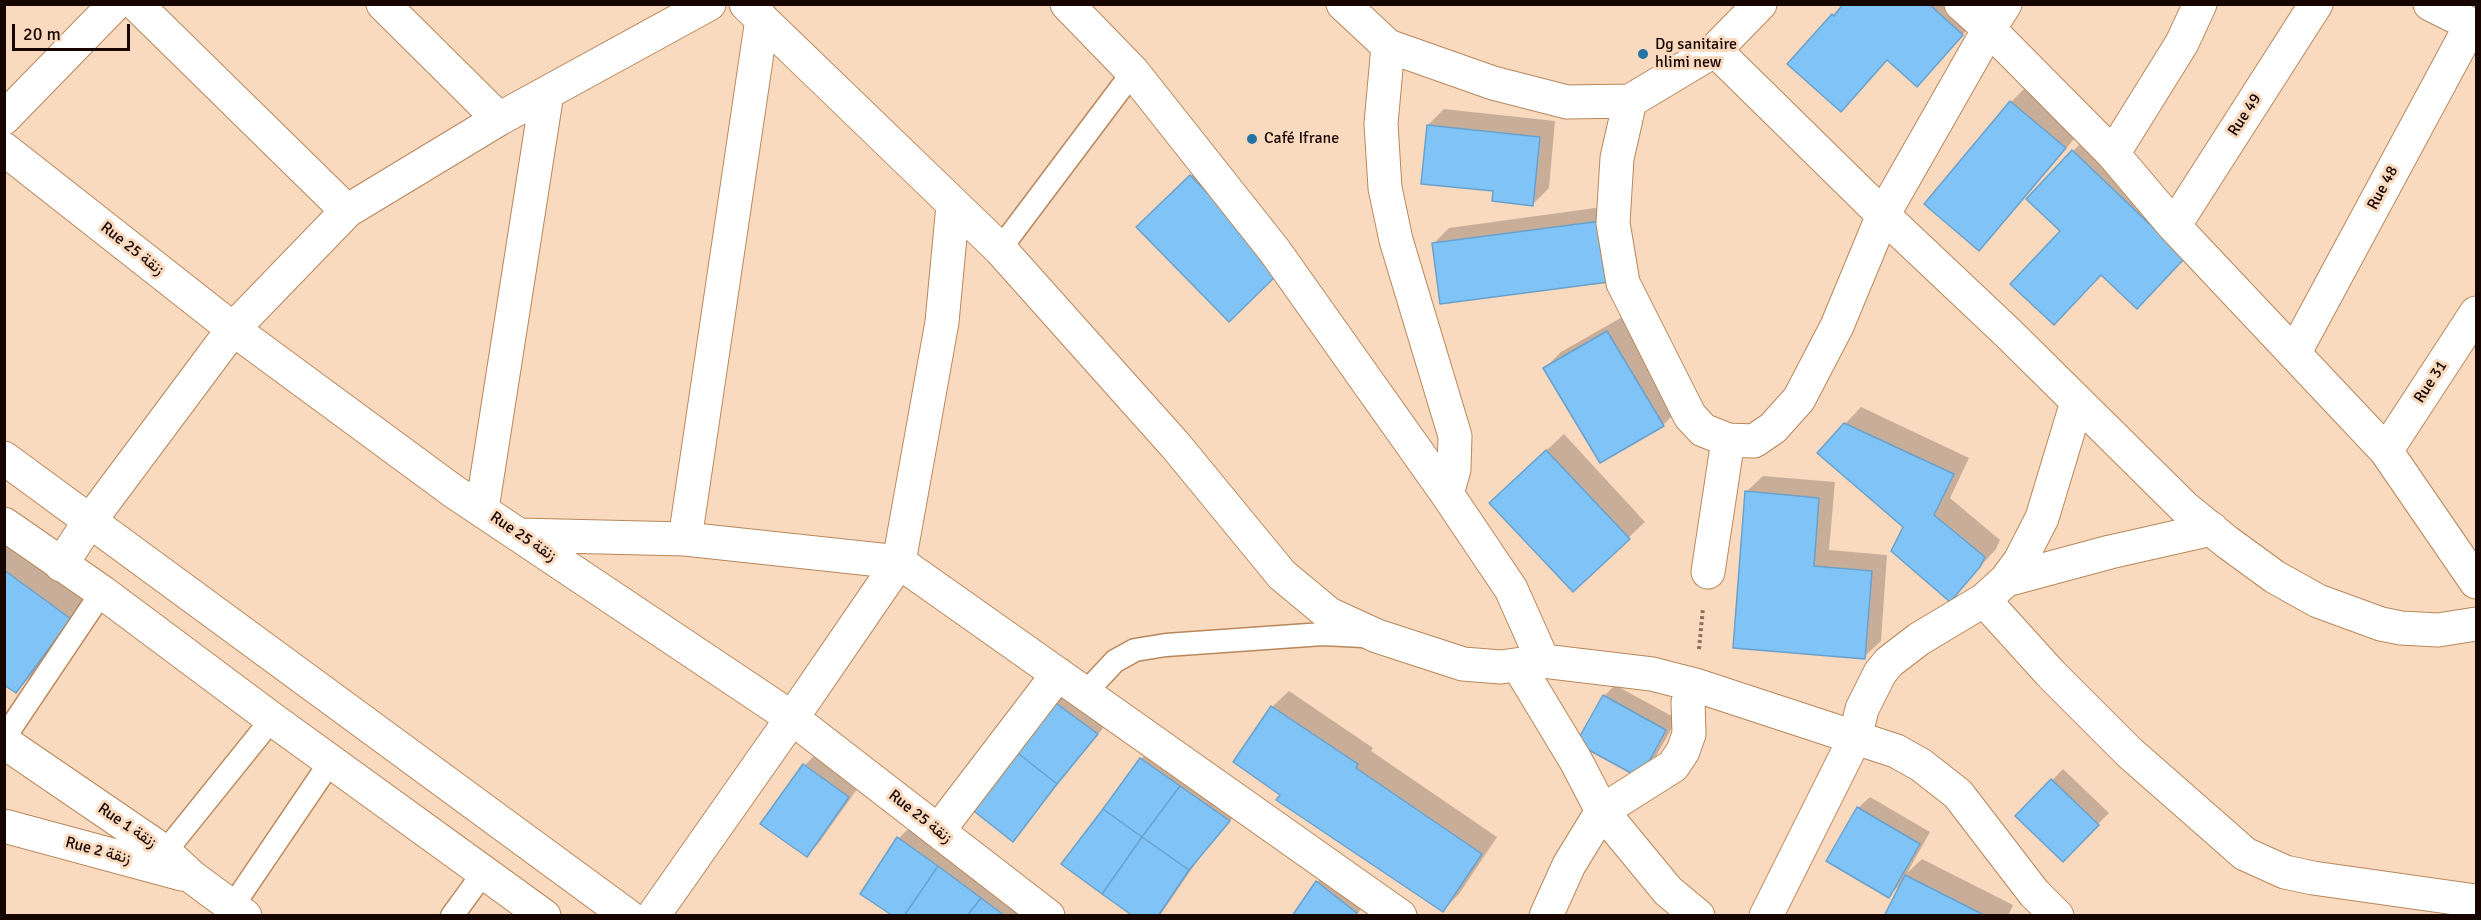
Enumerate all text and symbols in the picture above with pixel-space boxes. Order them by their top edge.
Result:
scale bar [15,12,134,50]
text: 20 m [23,23,61,45]
place label: Dg sanitaire hlimi new [1655,35,1737,73]
marker: Dg sanitaire hlimi new [1636,47,1650,61]
street label: Rue 49 [2224,90,2266,140]
place label: Café Ifrane [1264,129,1339,149]
marker: Café Ifrane [1245,132,1259,146]
street label: Rue 48 [2364,163,2402,213]
street label: Rue 25 زنقة [96,218,168,280]
street label: Rue 31 [2410,357,2452,407]
street label: Rue 25 زنقة [486,508,560,566]
street label: Rue 25 زنقة [884,786,956,848]
street label: Rue 1 زنقة [94,799,160,853]
street label: Rue 2 زنقة [63,833,133,869]

